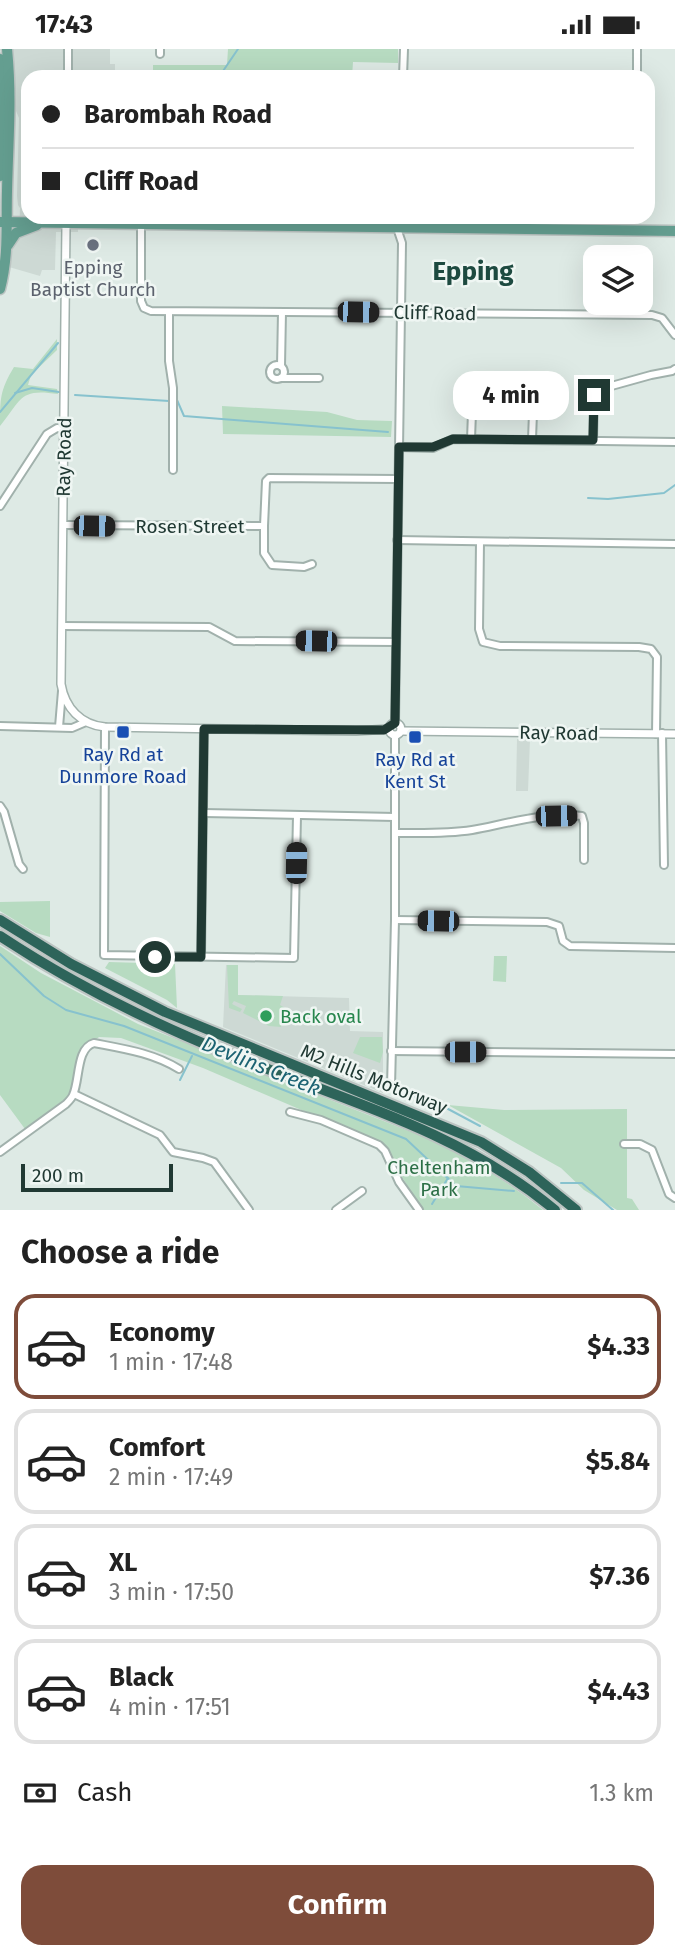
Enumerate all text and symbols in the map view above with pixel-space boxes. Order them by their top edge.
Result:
text: 17:43 [35,9,93,40]
text: Barombah Road [84,99,272,130]
text: Cliff Road [84,166,199,197]
marker: Epping Baptist Church [85,237,101,253]
map controls [583,245,653,315]
button: layers [583,245,653,315]
place label: Epping Baptist Church [30,256,156,301]
district label: Epping [432,256,514,287]
car [337,301,380,323]
street label: Cliff Road [393,301,477,325]
callout: 4 min [454,371,570,419]
route end [578,379,610,411]
text: 4 min [482,381,540,409]
street label: Ray Road [52,417,76,497]
car [73,515,116,537]
street label: Rosen Street [135,515,245,538]
car [295,630,338,652]
street label: Ray Road [519,721,599,745]
marker: Ray Rd at Dunmore Road [115,724,131,740]
marker: Ray Rd at Kent St [407,729,423,745]
place label: Ray Rd at Dunmore Road [59,743,187,788]
place label: Ray Rd at Kent St [375,748,455,793]
car [535,805,578,827]
car [286,842,307,884]
car [417,910,460,932]
route start [139,941,171,973]
place label: Back oval [280,1005,362,1028]
marker: Back oval [258,1008,274,1024]
water label: Devlins Creek [198,1030,324,1102]
street label: M2 Hills Motorway [297,1039,451,1119]
car [445,1042,487,1063]
park label: Cheltenham Park [387,1156,491,1201]
scale bar [21,1161,173,1193]
text: 200 m [32,1164,84,1187]
text: Choose a ride [21,1233,219,1271]
icon: car [25,1315,88,1378]
text: Economy [109,1317,215,1348]
text: $4.33 [587,1331,650,1362]
text: 1 min · 17:48 [109,1348,233,1376]
icon: car [25,1430,88,1493]
text: Comfort [109,1432,205,1463]
text: $5.84 [586,1446,650,1477]
text: 2 min · 17:49 [109,1463,233,1491]
icon: car [25,1545,88,1608]
text: XL [109,1547,137,1578]
text: $7.36 [589,1561,650,1592]
text: 3 min · 17:50 [109,1578,234,1606]
icon: car [25,1660,88,1723]
text: Black [109,1662,174,1693]
text: $4.43 [588,1676,650,1707]
text: 4 min · 17:51 [109,1693,231,1721]
icon: cash [21,1774,59,1812]
text: Cash [77,1777,133,1808]
text: 1.3 km [589,1779,654,1807]
button: Confirm [21,1865,654,1945]

